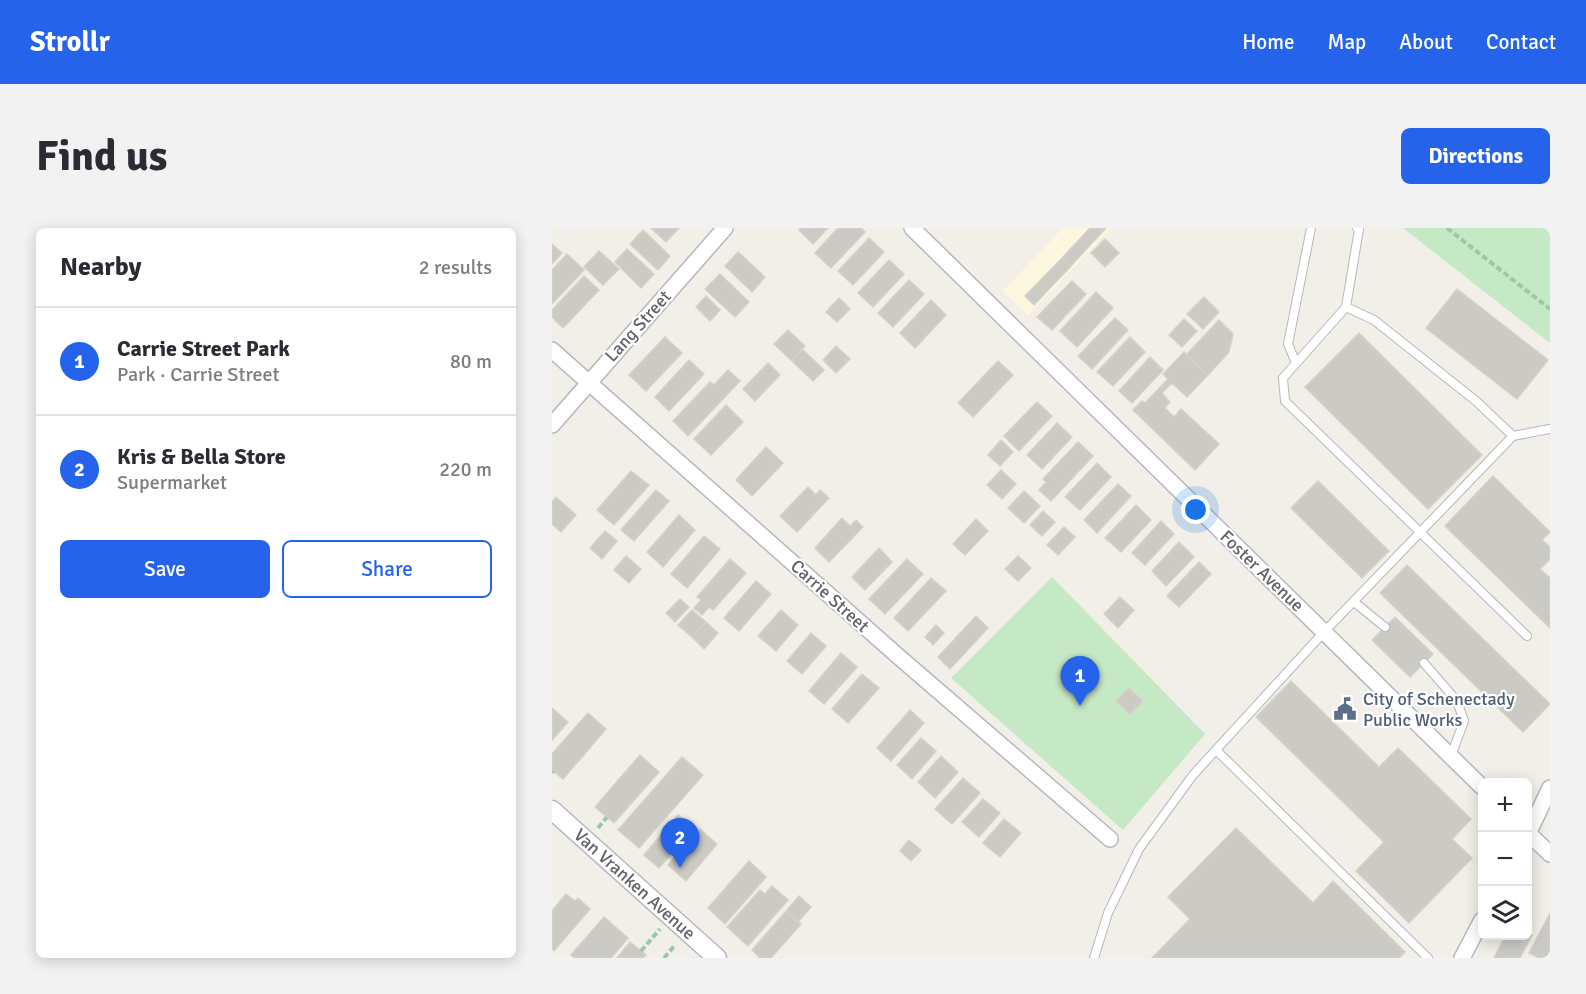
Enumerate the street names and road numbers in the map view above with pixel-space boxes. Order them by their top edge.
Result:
street label: Lang Street [600,286,676,366]
street label: Foster Avenue [1215,526,1309,616]
street label: Carrie Street [786,555,874,637]
street label: Van Vranken Avenue [569,824,700,944]

